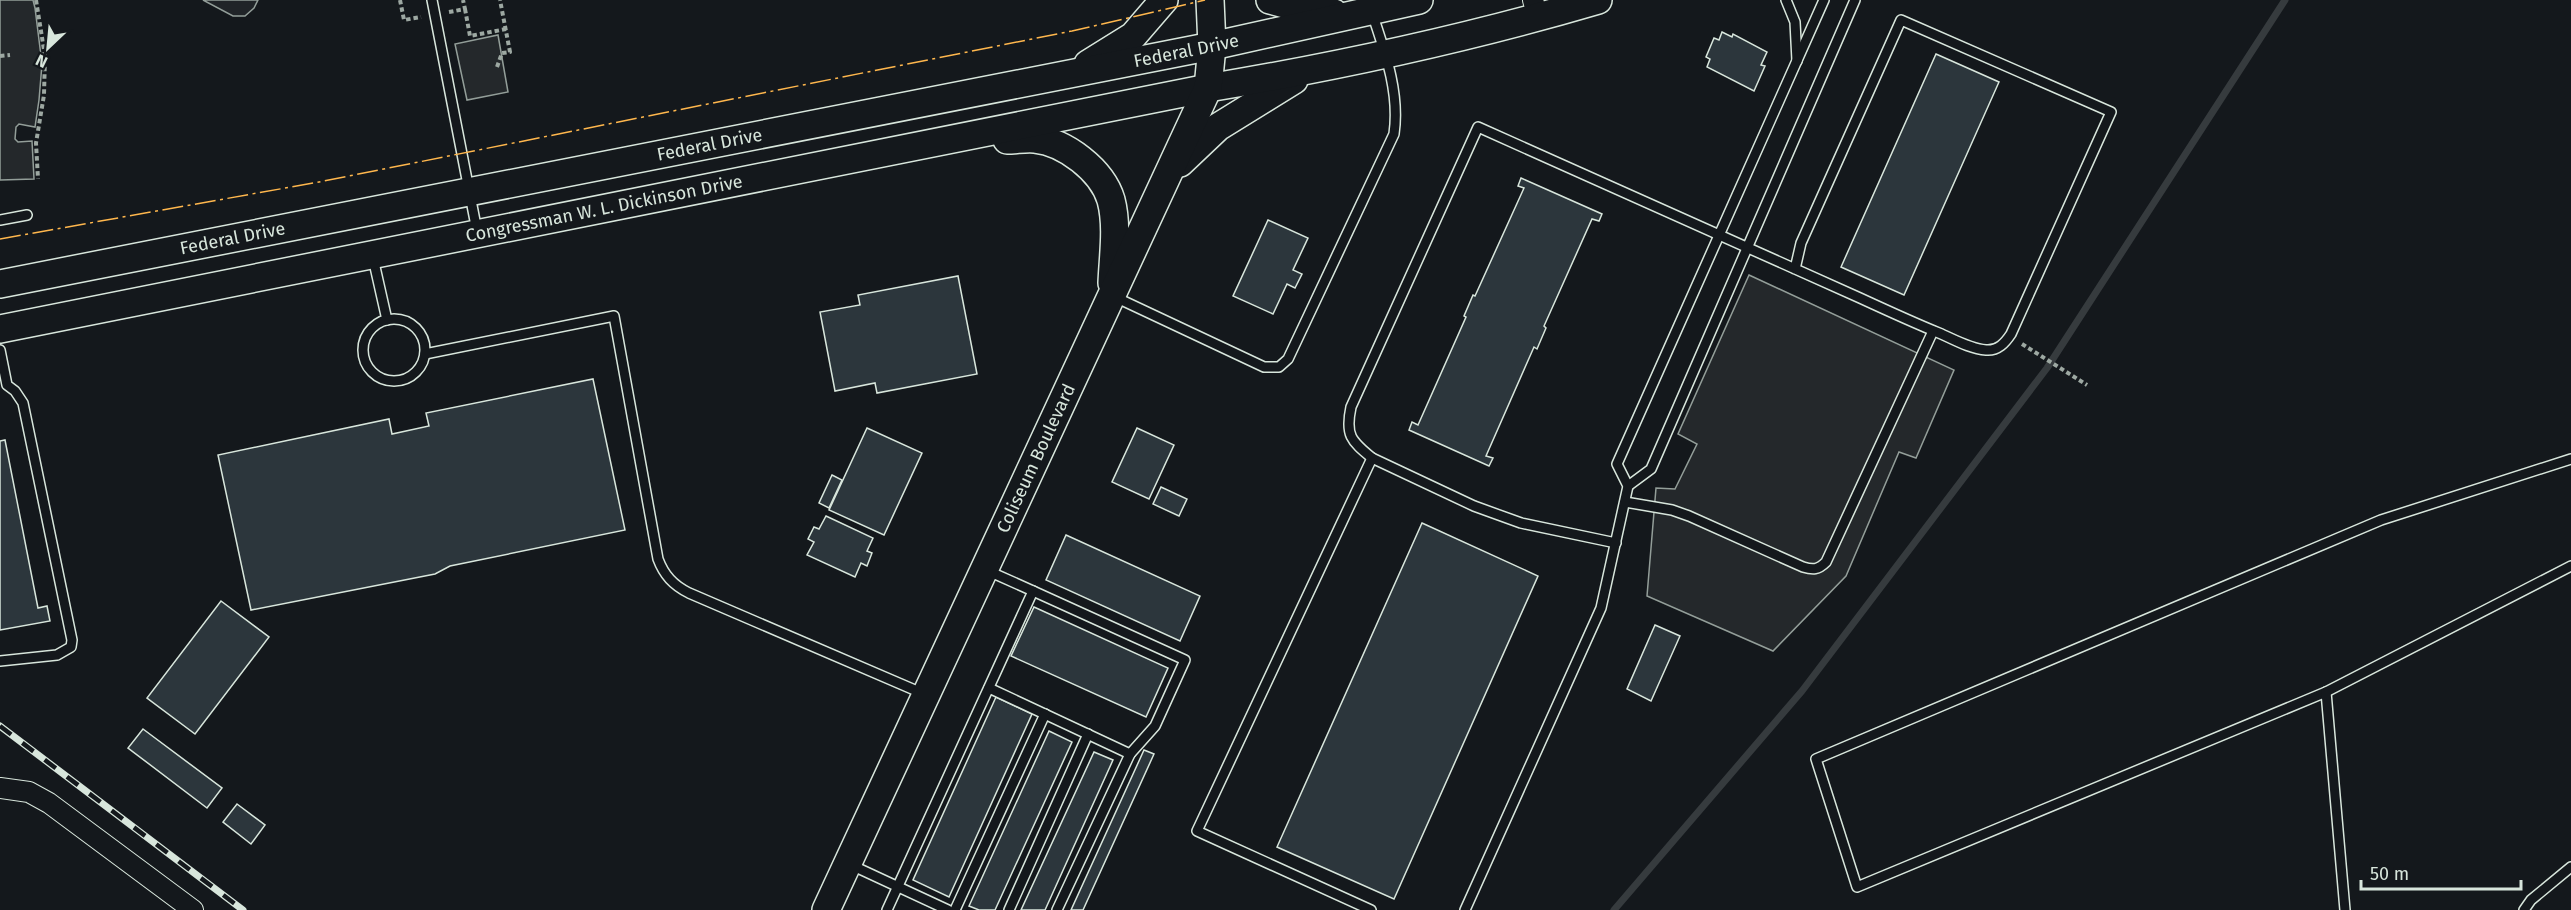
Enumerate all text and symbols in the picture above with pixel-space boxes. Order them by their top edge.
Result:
north arrow [18,18,78,78]
street label: Federal Drive [1132,29,1241,72]
text: N [33,50,51,72]
street label: Federal Drive [655,124,764,166]
street label: Congressman W. L. Dickinson Drive [464,170,744,247]
street label: Federal Drive [178,217,287,259]
street label: Coliseum Boulevard [992,380,1080,536]
scale bar [2361,853,2522,891]
text: 50 m [2370,863,2409,885]

